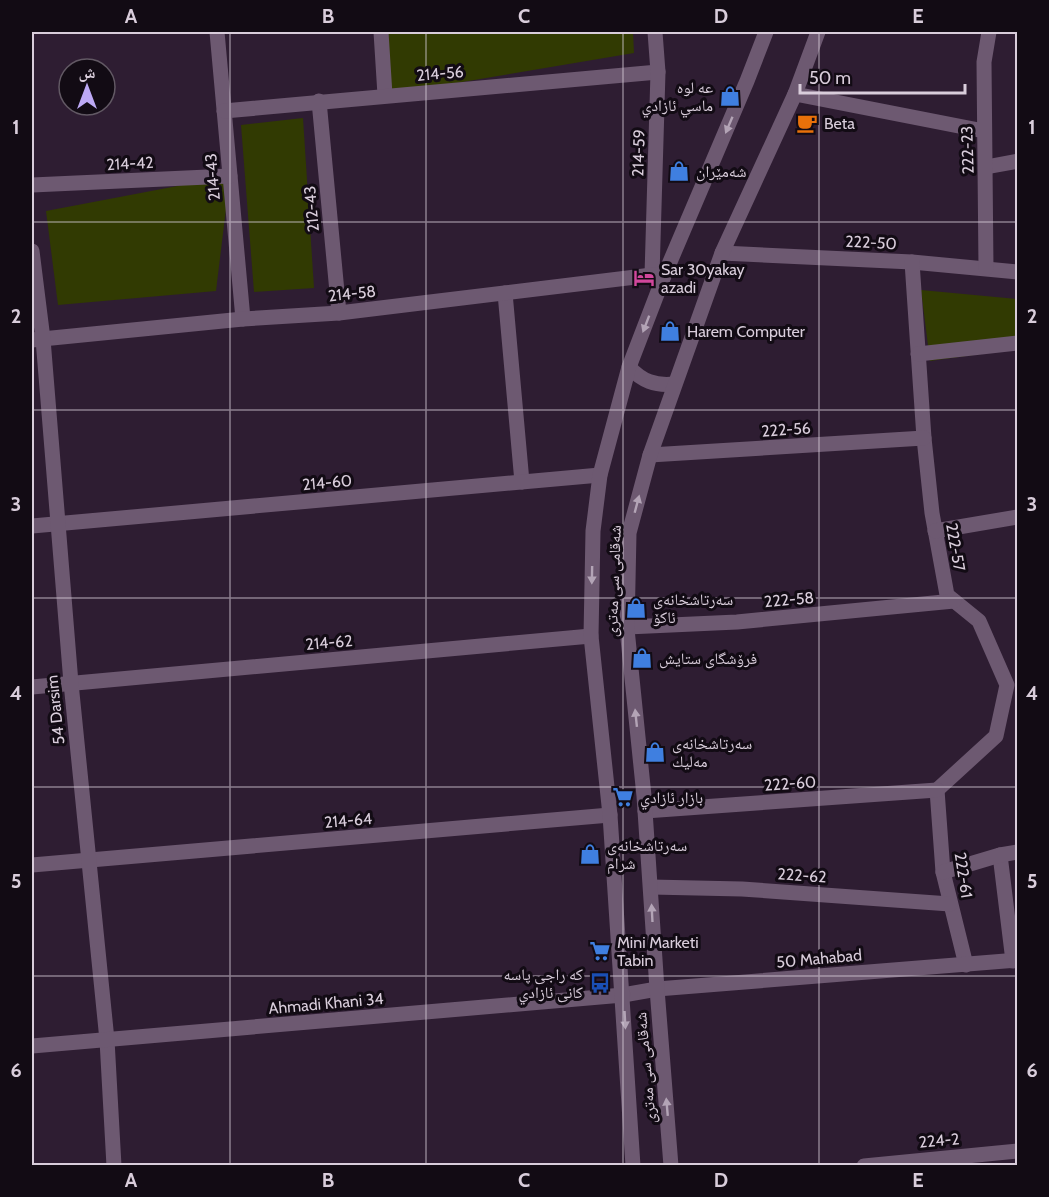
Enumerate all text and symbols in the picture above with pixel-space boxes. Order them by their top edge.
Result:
text: A [125,4,138,28]
text: B [322,4,334,28]
text: C [518,4,530,28]
text: D [714,4,728,28]
text: E [912,4,924,28]
north arrow [57,57,117,117]
scale bar [800,57,965,95]
street label: 214-56 [416,62,464,85]
text: ش [79,63,96,82]
text: 50 m [809,67,851,89]
place label: عه لوه ماسي ئازادي [642,78,713,118]
shop icon: عه لوه ماسي ئازادي [718,84,742,108]
cafe icon: Beta [795,111,819,135]
place label: Beta [824,114,855,133]
text: 1 [12,115,20,139]
text: 1 [1028,115,1036,139]
one-way arrow [724,116,733,134]
street label: 222-23 [957,125,978,175]
street label: 214-59 [628,129,649,177]
street label: 214-43 [201,152,224,201]
street label: 214-42 [106,153,154,174]
shop icon: شەمێران [667,159,691,183]
place label: شەمێران [696,162,746,182]
street label: 212-43 [300,185,323,233]
street label: 222-50 [845,232,897,253]
place label: Sar 30yakay azadi [661,260,745,297]
hotel icon: Sar 30yakay azadi [632,266,656,290]
street label: 214-58 [327,282,377,305]
text: 2 [11,304,21,328]
text: 2 [1027,304,1037,328]
one-way arrow [640,315,650,333]
shop icon: Harem Computer [658,319,682,343]
place label: Harem Computer [687,322,806,341]
street label: 222-56 [761,418,811,441]
street label: 214-60 [301,471,353,494]
text: 3 [11,492,21,516]
text: 3 [1027,492,1037,516]
one-way arrow [632,495,642,513]
street label: 222-57 [942,522,969,573]
street label: شەقامی سی مەتری [602,525,626,637]
one-way arrow [588,565,597,584]
street label: 222-58 [763,588,815,611]
place label: سە‌رتاشخانە‌ی ئاكۆ [653,590,733,627]
shop icon: سە‌رتاشخانە‌ی ئاكۆ [624,596,648,620]
street label: 214-62 [305,631,353,654]
shop icon: فرۆشگای ستایش [630,646,654,670]
place label: فرۆشگای ستایش [659,649,757,669]
street label: 54 Darsim [42,674,69,746]
text: 4 [10,681,22,705]
text: 4 [1026,681,1038,705]
one-way arrow [631,709,641,728]
place label: سە‌رتاشخانە‌ی مە‌لیك [672,734,752,771]
shop icon: سە‌رتاشخانە‌ی مە‌لیك [643,740,667,764]
street label: 222-60 [763,772,817,795]
supermarket icon: بازار ئازادي [611,785,635,809]
place label: بازار ئازادي [640,788,703,810]
street label: 214-64 [323,809,373,832]
place label: سە‌رتاشخانە‌ی شرام [607,836,687,874]
shop icon: سە‌رتاشخانە‌ی شرام [578,842,602,866]
street label: 222-61 [951,851,976,899]
street label: 222-62 [777,864,827,887]
text: 5 [11,869,21,893]
text: 5 [1027,869,1037,893]
one-way arrow [648,903,657,922]
place label: Mini Marketi Tabin [617,933,699,970]
supermarket icon: Mini Marketi Tabin [588,939,612,963]
street label: 50 Mahabad [775,945,863,972]
place label: كه راجى پاسه كانى ئازادي [503,965,583,1005]
bus stop icon: كه راجى پاسه كانى ئازادي [588,971,612,995]
street label: Ahmadi Khani 34 [268,989,384,1018]
one-way arrow [620,1011,629,1030]
street label: شەقامی سی مەتری [631,1011,661,1125]
text: 6 [10,1058,22,1082]
text: 6 [1026,1058,1038,1082]
one-way arrow [662,1098,671,1117]
street label: 224-2 [918,1129,960,1152]
text: A [125,1168,138,1192]
text: B [322,1168,334,1192]
text: C [518,1168,530,1192]
text: D [714,1168,728,1192]
text: E [912,1168,924,1192]

